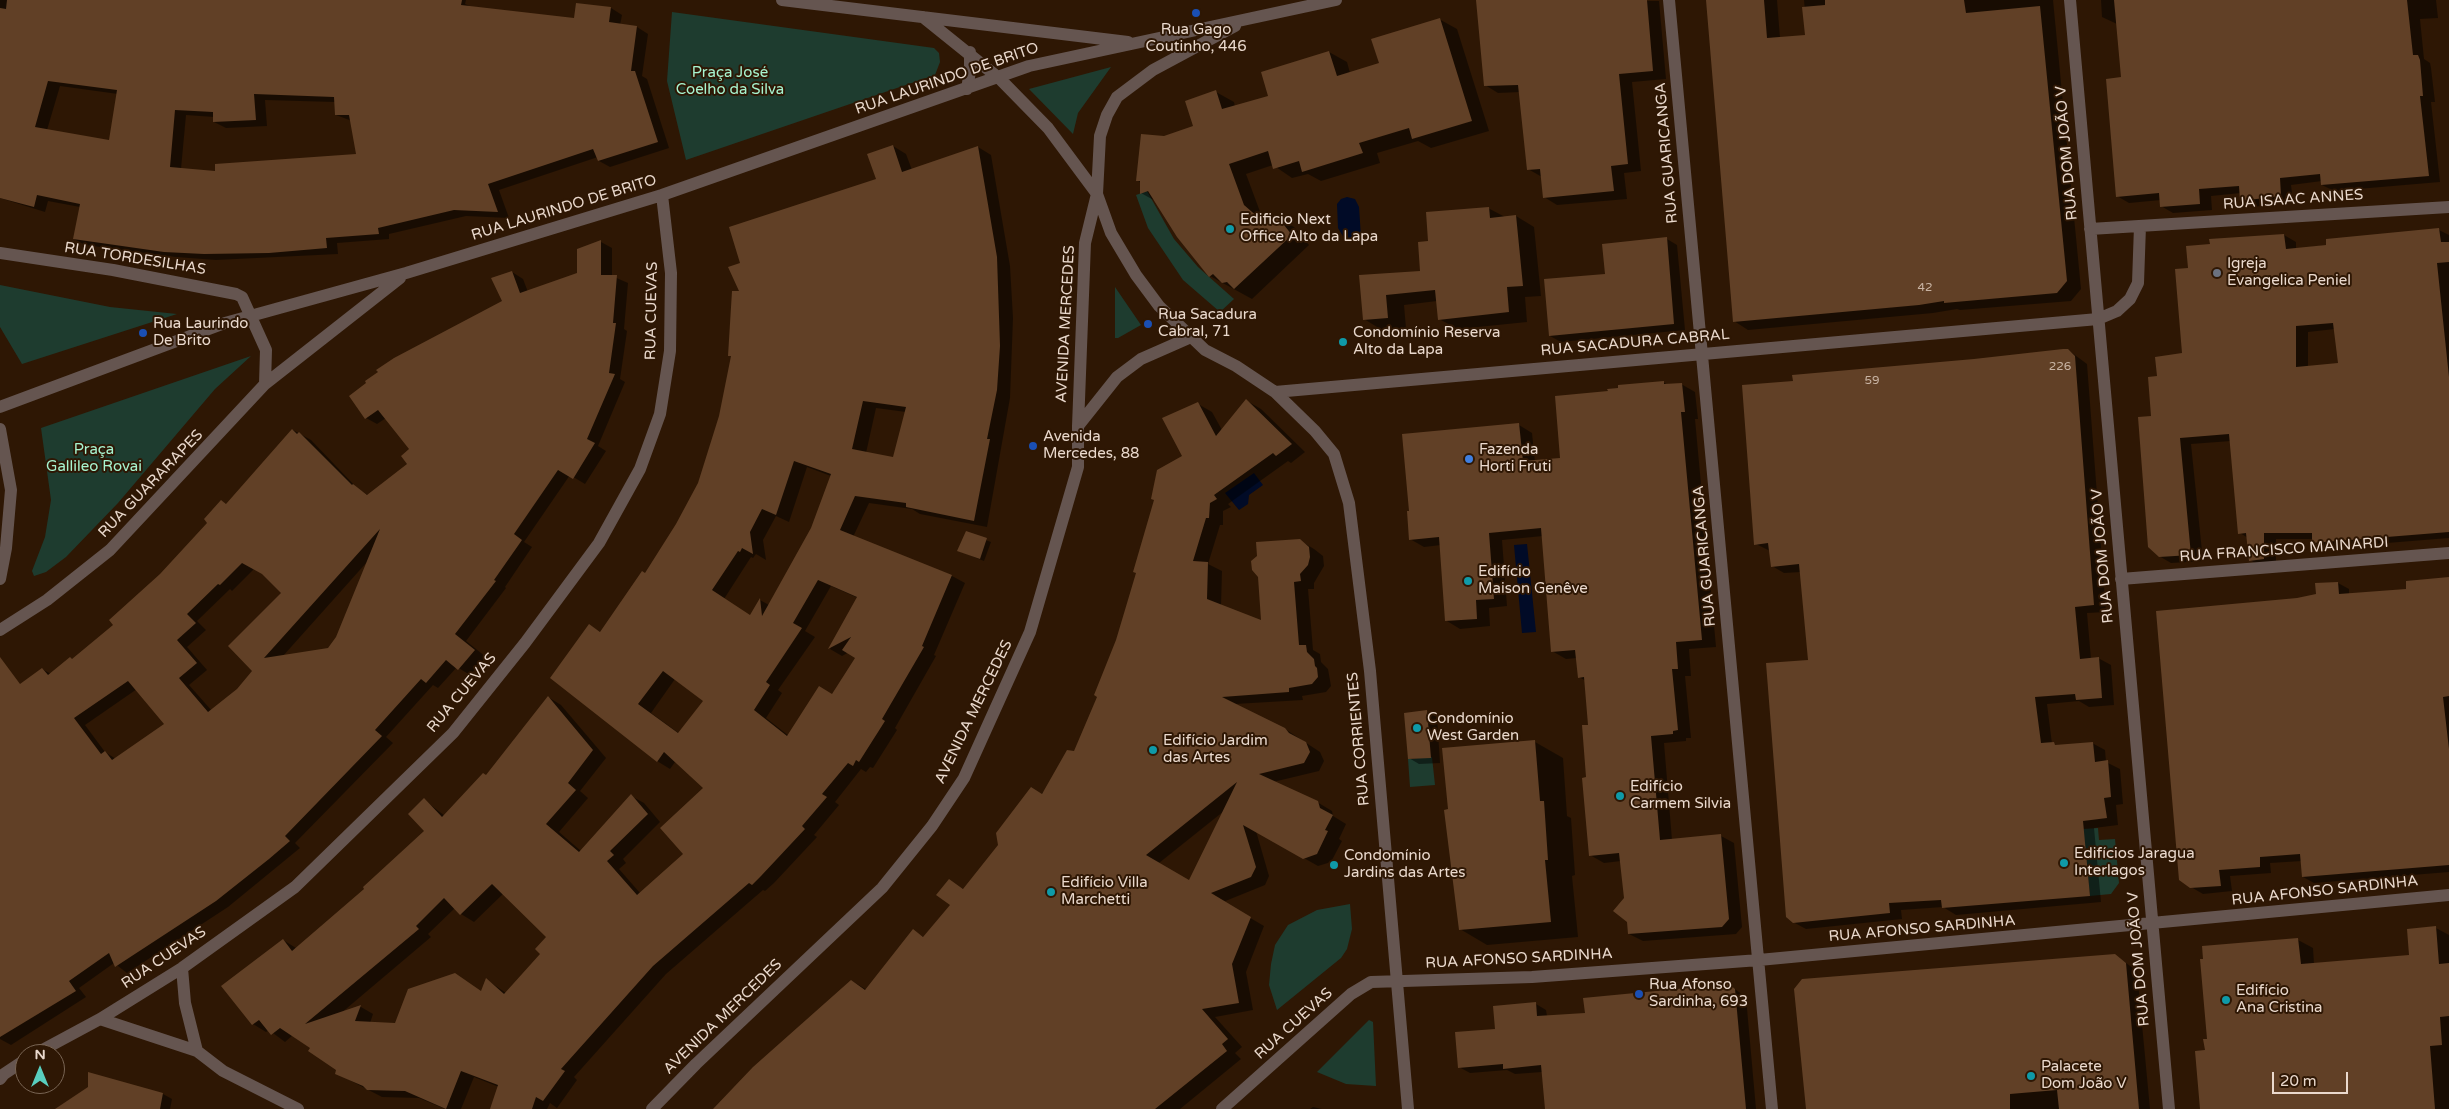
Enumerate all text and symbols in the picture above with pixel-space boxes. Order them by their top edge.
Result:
marker: Rua Gago Coutinho, 446 [1190,7,1202,19]
place label: Rua Gago Coutinho, 446 [1145,21,1247,56]
street label: RUA LAURINDO DE BRITO [853,39,1041,119]
park label: Praça José Coelho da Silva [676,64,784,99]
street label: RUA GUARICANGA [1652,82,1682,224]
street label: RUA DOM JOÃO V [2052,85,2082,221]
street label: RUA LAURINDO DE BRITO [469,171,659,245]
street label: RUA ISAAC ANNES [2222,186,2364,214]
place label: Edificio Next Office Alto da Lapa [1240,211,1378,246]
marker: Edificio Next Office Alto da Lapa [1224,223,1236,235]
street label: RUA TORDESILHAS [63,239,207,279]
street label: AVENIDA MERCEDES [1053,245,1079,403]
place label: Igreja Evangelica Peniel [2227,255,2351,290]
street label: RUA CUEVAS [642,262,662,360]
marker: Igreja Evangelica Peniel [2211,267,2223,279]
house number: 42 [1917,281,1933,295]
place label: Rua Sacadura Cabral, 71 [1158,306,1257,341]
place label: Rua Laurindo De Brito [153,315,248,350]
marker: Rua Sacadura Cabral, 71 [1142,318,1154,330]
place label: Condomínio Reserva Alto da Lapa [1353,324,1500,359]
street label: RUA SACADURA CABRAL [1540,326,1730,360]
marker: Rua Laurindo De Brito [137,327,149,339]
marker: Condomínio Reserva Alto da Lapa [1337,336,1349,348]
house number: 226 [2049,360,2071,374]
house number: 59 [1864,374,1880,388]
street label: RUA GUARARAPES [95,426,207,542]
place label: Avenida Mercedes, 88 [1043,428,1140,463]
marker: Avenida Mercedes, 88 [1027,440,1039,452]
park label: Praça Gallileo Rovai [46,441,142,476]
place label: Fazenda Horti Fruti [1479,441,1551,476]
marker: Fazenda Horti Fruti [1463,453,1475,465]
street label: RUA GUARICANGA [1690,485,1720,627]
street label: RUA DOM JOÃO V [2088,488,2118,624]
street label: RUA FRANCISCO MAINARDI [2179,534,2389,566]
place label: Edifício Maison Genêve [1478,563,1588,598]
marker: Edifício Maison Genêve [1462,575,1474,587]
street label: AVENIDA MERCEDES [931,637,1017,787]
street label: RUA CUEVAS [423,650,501,736]
street label: RUA CORRIENTES [1344,671,1374,807]
place label: Condomínio West Garden [1427,710,1519,745]
marker: Condomínio West Garden [1411,722,1423,734]
place label: Edifício Jardim das Artes [1163,732,1268,767]
marker: Edifício Jardim das Artes [1147,744,1159,756]
place label: Edifício Carmem Silvia [1630,778,1731,813]
marker: Edifício Carmem Silvia [1614,790,1626,802]
place label: Edifícios Jaragua Interlagos [2074,845,2195,880]
place label: Condomínio Jardins das Artes [1344,847,1466,882]
marker: Edifícios Jaragua Interlagos [2058,857,2070,869]
marker: Condomínio Jardins das Artes [1328,859,1340,871]
street label: RUA AFONSO SARDINHA [2231,872,2419,910]
place label: Edifício Villa Marchetti [1061,874,1148,909]
marker: Edifício Villa Marchetti [1045,886,1057,898]
street label: RUA DOM JOÃO V [2124,891,2154,1027]
street label: RUA AFONSO SARDINHA [1828,912,2016,946]
street label: RUA CUEVAS [118,923,210,993]
street label: RUA AFONSO SARDINHA [1425,945,1613,973]
street label: AVENIDA MERCEDES [660,956,786,1078]
place label: Rua Afonso Sardinha, 693 [1649,976,1748,1011]
place label: Edifício Ana Cristina [2236,982,2323,1017]
street label: RUA CUEVAS [1251,984,1337,1064]
marker: Rua Afonso Sardinha, 693 [1633,988,1645,1000]
marker: Edifício Ana Cristina [2220,994,2232,1006]
north arrow [15,1044,65,1094]
text: N [34,1046,46,1063]
place label: Palacete Dom João V [2041,1058,2127,1093]
scale bar [2274,1062,2350,1094]
marker: Palacete Dom João V [2025,1070,2037,1082]
text: 20 m [2280,1072,2317,1090]

